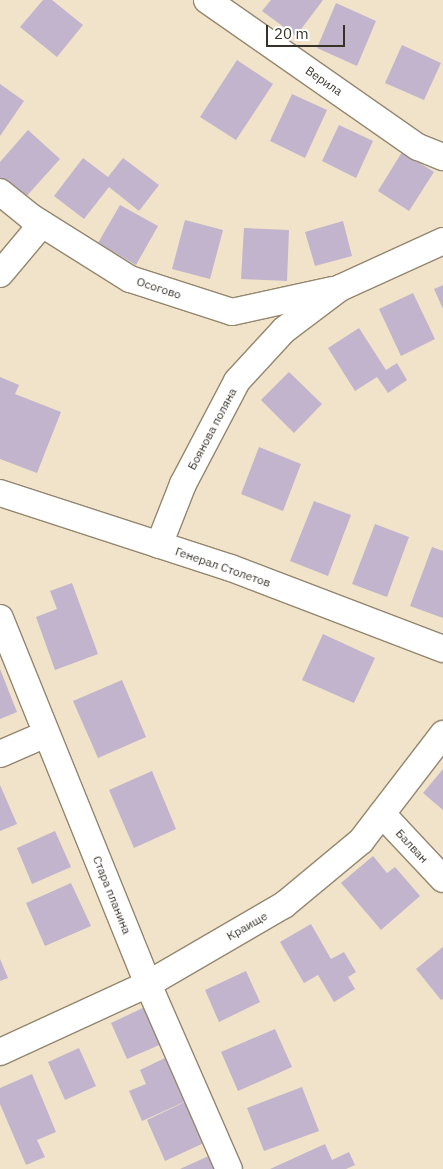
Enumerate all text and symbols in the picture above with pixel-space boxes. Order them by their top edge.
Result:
scale bar [268,15,347,47]
text: 20 m [274,24,309,43]
street label: Верила [303,63,345,99]
street label: Осогово [135,274,183,302]
street label: Боянова поляна [184,386,240,472]
street label: Генерал Столетов [173,544,273,590]
street label: Балван [393,826,431,866]
street label: Стара планина [90,854,134,936]
street label: Краище [224,909,270,943]

